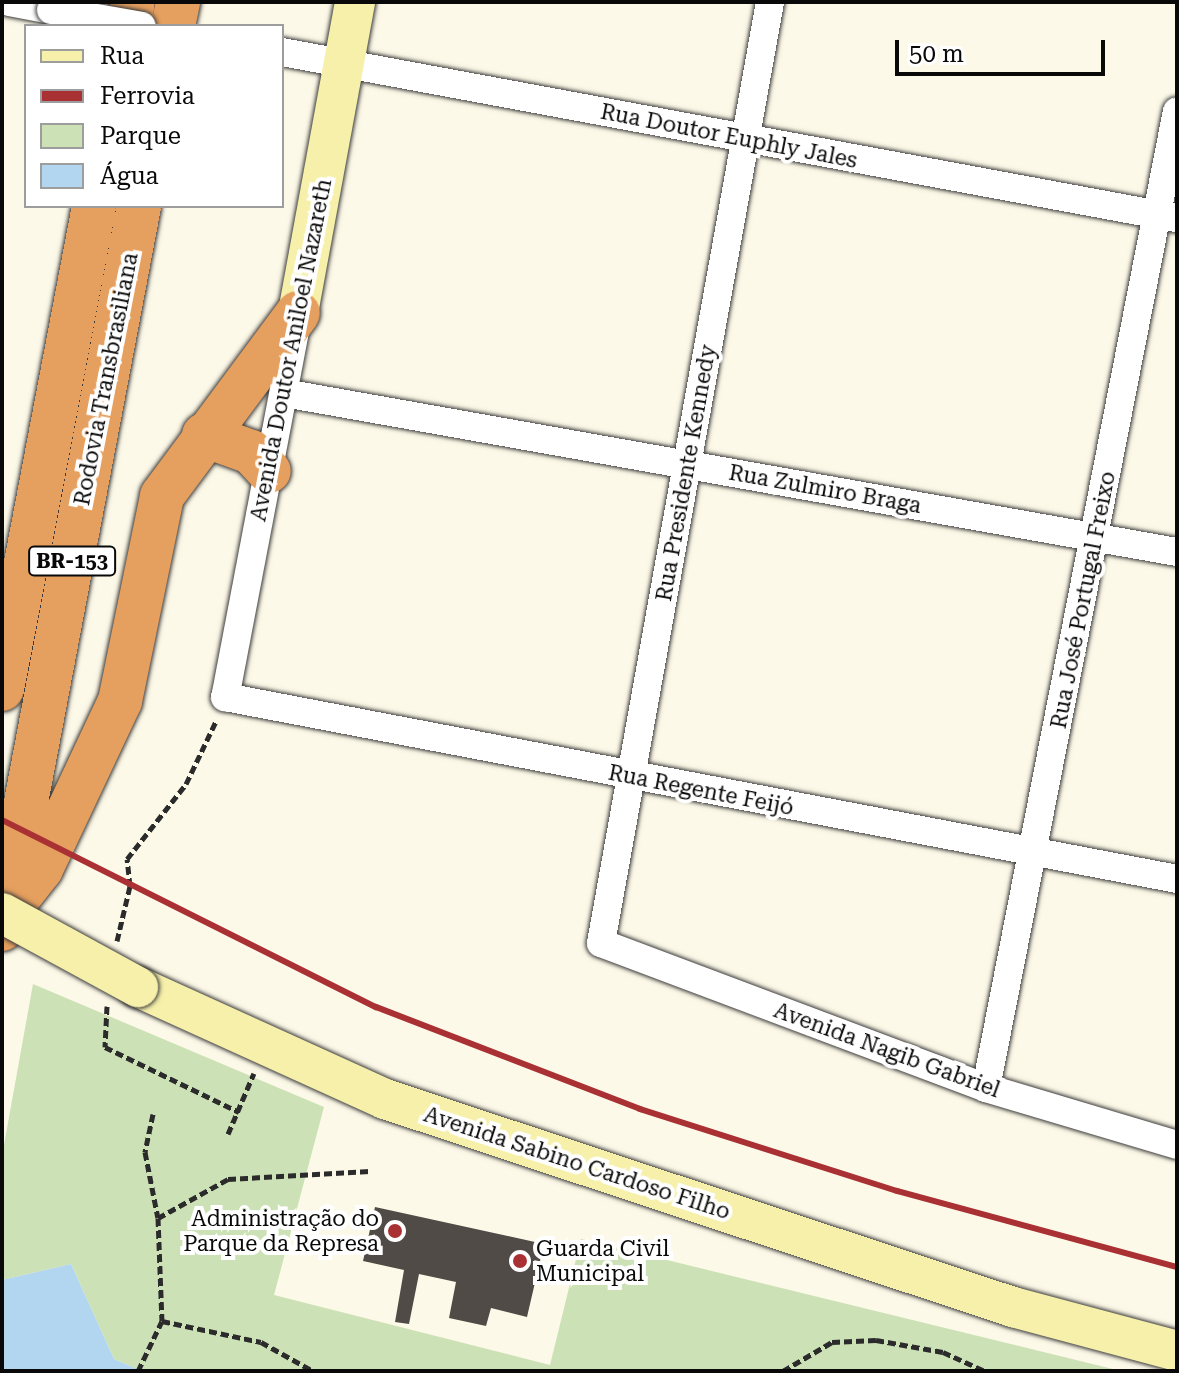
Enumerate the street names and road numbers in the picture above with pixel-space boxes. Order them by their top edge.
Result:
street label: Rua Doutor Euphly Jales [598,98,860,174]
street label: Avenida Doutor Aniloel Nazareth [245,177,337,523]
street label: Rodovia Transbrasiliana [69,250,143,508]
street label: Rua Presidente Kennedy [650,343,722,603]
street label: Rua Zulmiro Braga [727,459,923,519]
street label: Rua José Portugal Freixo [1045,469,1121,731]
road number: BR-153 [28,545,116,577]
street label: Rua Regente Feijó [606,759,796,821]
street label: Avenida Nagib Gabriel [770,997,1004,1103]
street label: Avenida Sabino Cardoso Filho [421,1101,733,1225]

